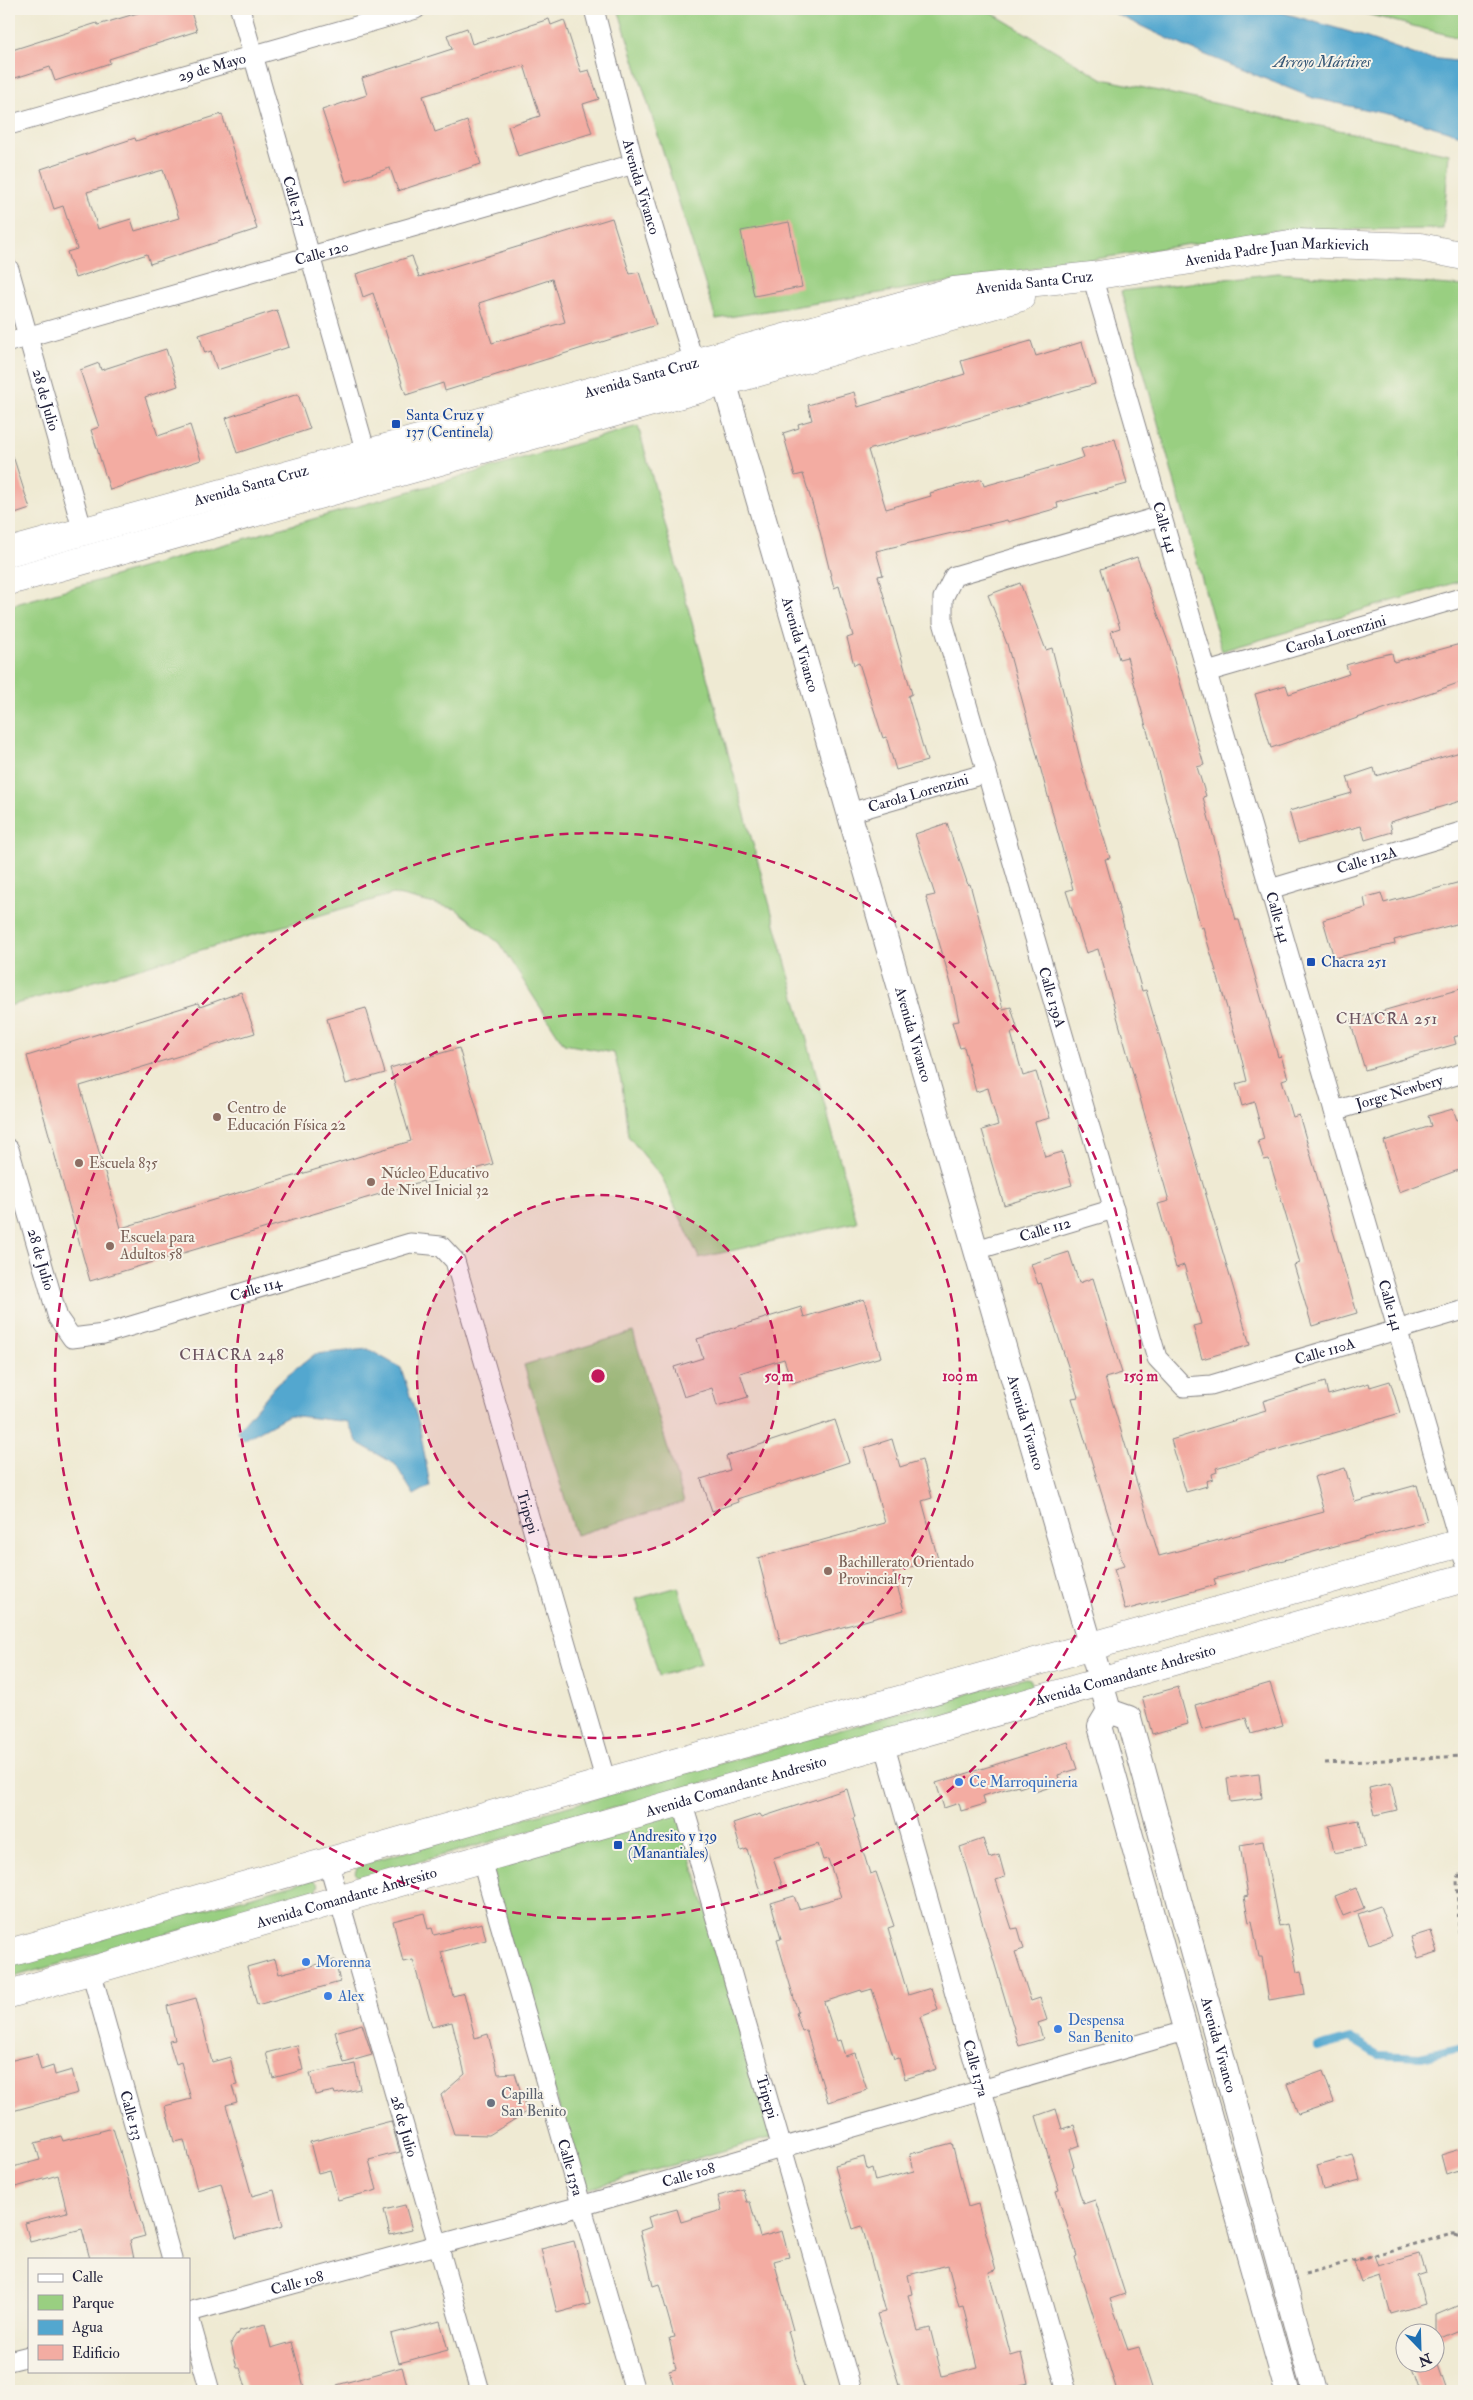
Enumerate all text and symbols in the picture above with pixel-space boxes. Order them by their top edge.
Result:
street label: 29 de Mayo [176,49,248,86]
water label: Arroyo Mártires [1271,52,1371,72]
street label: Avenida Vivanco [618,136,664,237]
street label: Calle 137 [278,174,311,229]
street label: Avenida Padre Juan Markievich [1182,233,1369,271]
street label: Calle 120 [293,236,351,270]
street label: Avenida Santa Cruz [973,266,1094,298]
street label: Avenida Santa Cruz [581,352,701,402]
street label: 28 de Julio [28,367,64,433]
place label: Santa Cruz y 137 (Centinela) [406,406,493,442]
marker: Santa Cruz y 137 (Centinela) [390,418,402,430]
street label: Avenida Santa Cruz [191,460,310,510]
street label: Calle 141 [1148,500,1181,556]
street label: Avenida Vivanco [777,594,823,694]
street label: Carola Lorenzini [1283,611,1388,658]
street label: Carola Lorenzini [866,769,971,817]
street label: Calle 112A [1334,842,1400,878]
street label: Calle 141 [1262,889,1295,946]
place label: Chacra 251 [1321,953,1387,972]
marker: Chacra 251 [1305,956,1317,968]
street label: Calle 139A [1034,965,1070,1030]
street label: Avenida Vivanco [890,984,936,1084]
district label: CHACRA 251 [1336,1009,1438,1029]
street label: Jorge Newbery [1352,1070,1445,1115]
place label: Centro de Educación Física 22 [227,1099,346,1135]
marker: Centro de Educación Física 22 [211,1111,223,1123]
place label: Escuela 835 [89,1154,158,1173]
marker: Escuela 835 [73,1157,85,1169]
place label: Núcleo Educativo de Nivel Inicial 32 [381,1164,489,1200]
marker: Núcleo Educativo de Nivel Inicial 32 [365,1176,377,1188]
street label: Calle 112 [1017,1213,1073,1246]
street label: 28 de Julio [23,1226,59,1292]
place label: Escuela para Adultos 58 [119,1228,196,1264]
marker: Escuela para Adultos 58 [104,1240,116,1252]
street label: Calle 114 [228,1272,285,1306]
street label: Calle 141 [1374,1277,1407,1334]
street label: Calle 110A [1292,1333,1358,1369]
district label: CHACRA 248 [179,1345,285,1365]
centre of rings [589,1367,607,1385]
text: 50 m [765,1367,794,1386]
text: 100 m [942,1367,978,1386]
text: 150 m [1124,1367,1158,1386]
street label: Avenida Vivanco [1003,1372,1049,1472]
street label: Tripepi [512,1488,543,1536]
place label: Bachillerato Orientado Provincial 17 [838,1553,974,1589]
marker: Bachillerato Orientado Provincial 17 [822,1565,834,1577]
street label: Avenida Comandante Andresito [1032,1640,1218,1710]
street label: Avenida Comandante Andresito [642,1751,828,1821]
place label: Ce Marroquineria [969,1773,1079,1792]
marker: Ce Marroquineria [953,1776,965,1788]
place label: Andresito y 139 (Manantiales) [627,1827,717,1863]
marker: Andresito y 139 (Manantiales) [612,1839,624,1851]
street label: Avenida Comandante Andresito [253,1863,439,1933]
place label: Morenna [316,1953,372,1972]
marker: Morenna [300,1956,312,1968]
place label: Alex [337,1987,365,2006]
marker: Alex [322,1990,334,2002]
street label: Avenida Vivanco [1196,1994,1241,2095]
place label: Despensa San Benito [1068,2011,1133,2047]
marker: Despensa San Benito [1052,2023,1064,2035]
street label: Calle 137a [959,2038,993,2100]
street label: Tripepi [752,2073,783,2121]
place label: Capilla San Benito [501,2085,566,2121]
street label: Calle 133 [116,2088,148,2143]
street label: 28 de Julio [386,2093,422,2159]
marker: Capilla San Benito [485,2097,497,2109]
street label: Calle 135a [553,2137,588,2199]
street label: Calle 108 [660,2158,717,2192]
legend [28,2258,190,2372]
street label: Calle 108 [268,2267,326,2299]
text: Calle [72,2268,103,2287]
text: Parque [72,2294,114,2313]
text: Agua [71,2318,104,2337]
north arrow [1396,2322,1446,2372]
text: Edificio [72,2344,120,2363]
text: N [1415,2349,1435,2370]

